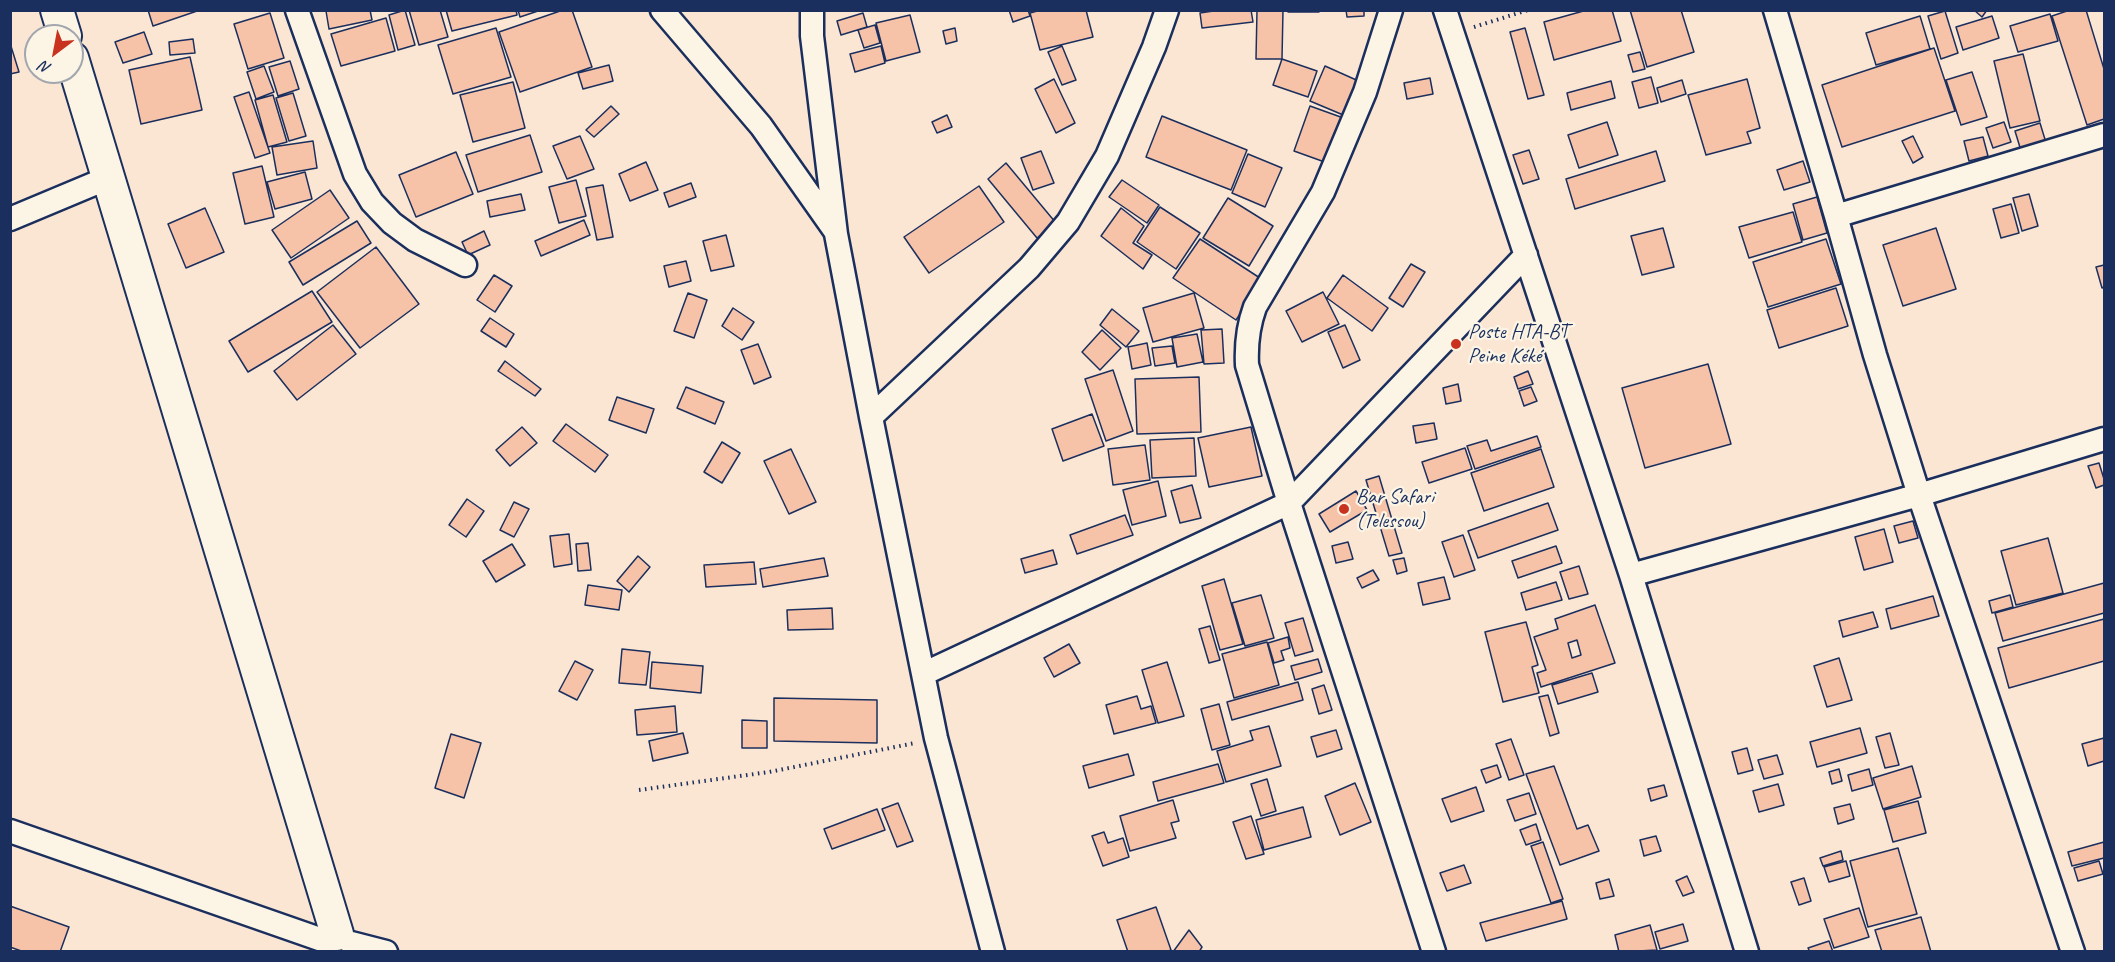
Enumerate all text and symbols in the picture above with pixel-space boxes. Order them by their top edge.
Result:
north arrow [24,24,84,84]
text: N [36,56,55,79]
place label: Poste HTA-BT Peine Kéké [1468,319,1568,369]
marker: Poste HTA-BT Peine Kéké [1449,337,1463,351]
place label: Bar Safari (Telessou) [1356,484,1434,534]
marker: Bar Safari (Telessou) [1337,502,1351,516]

